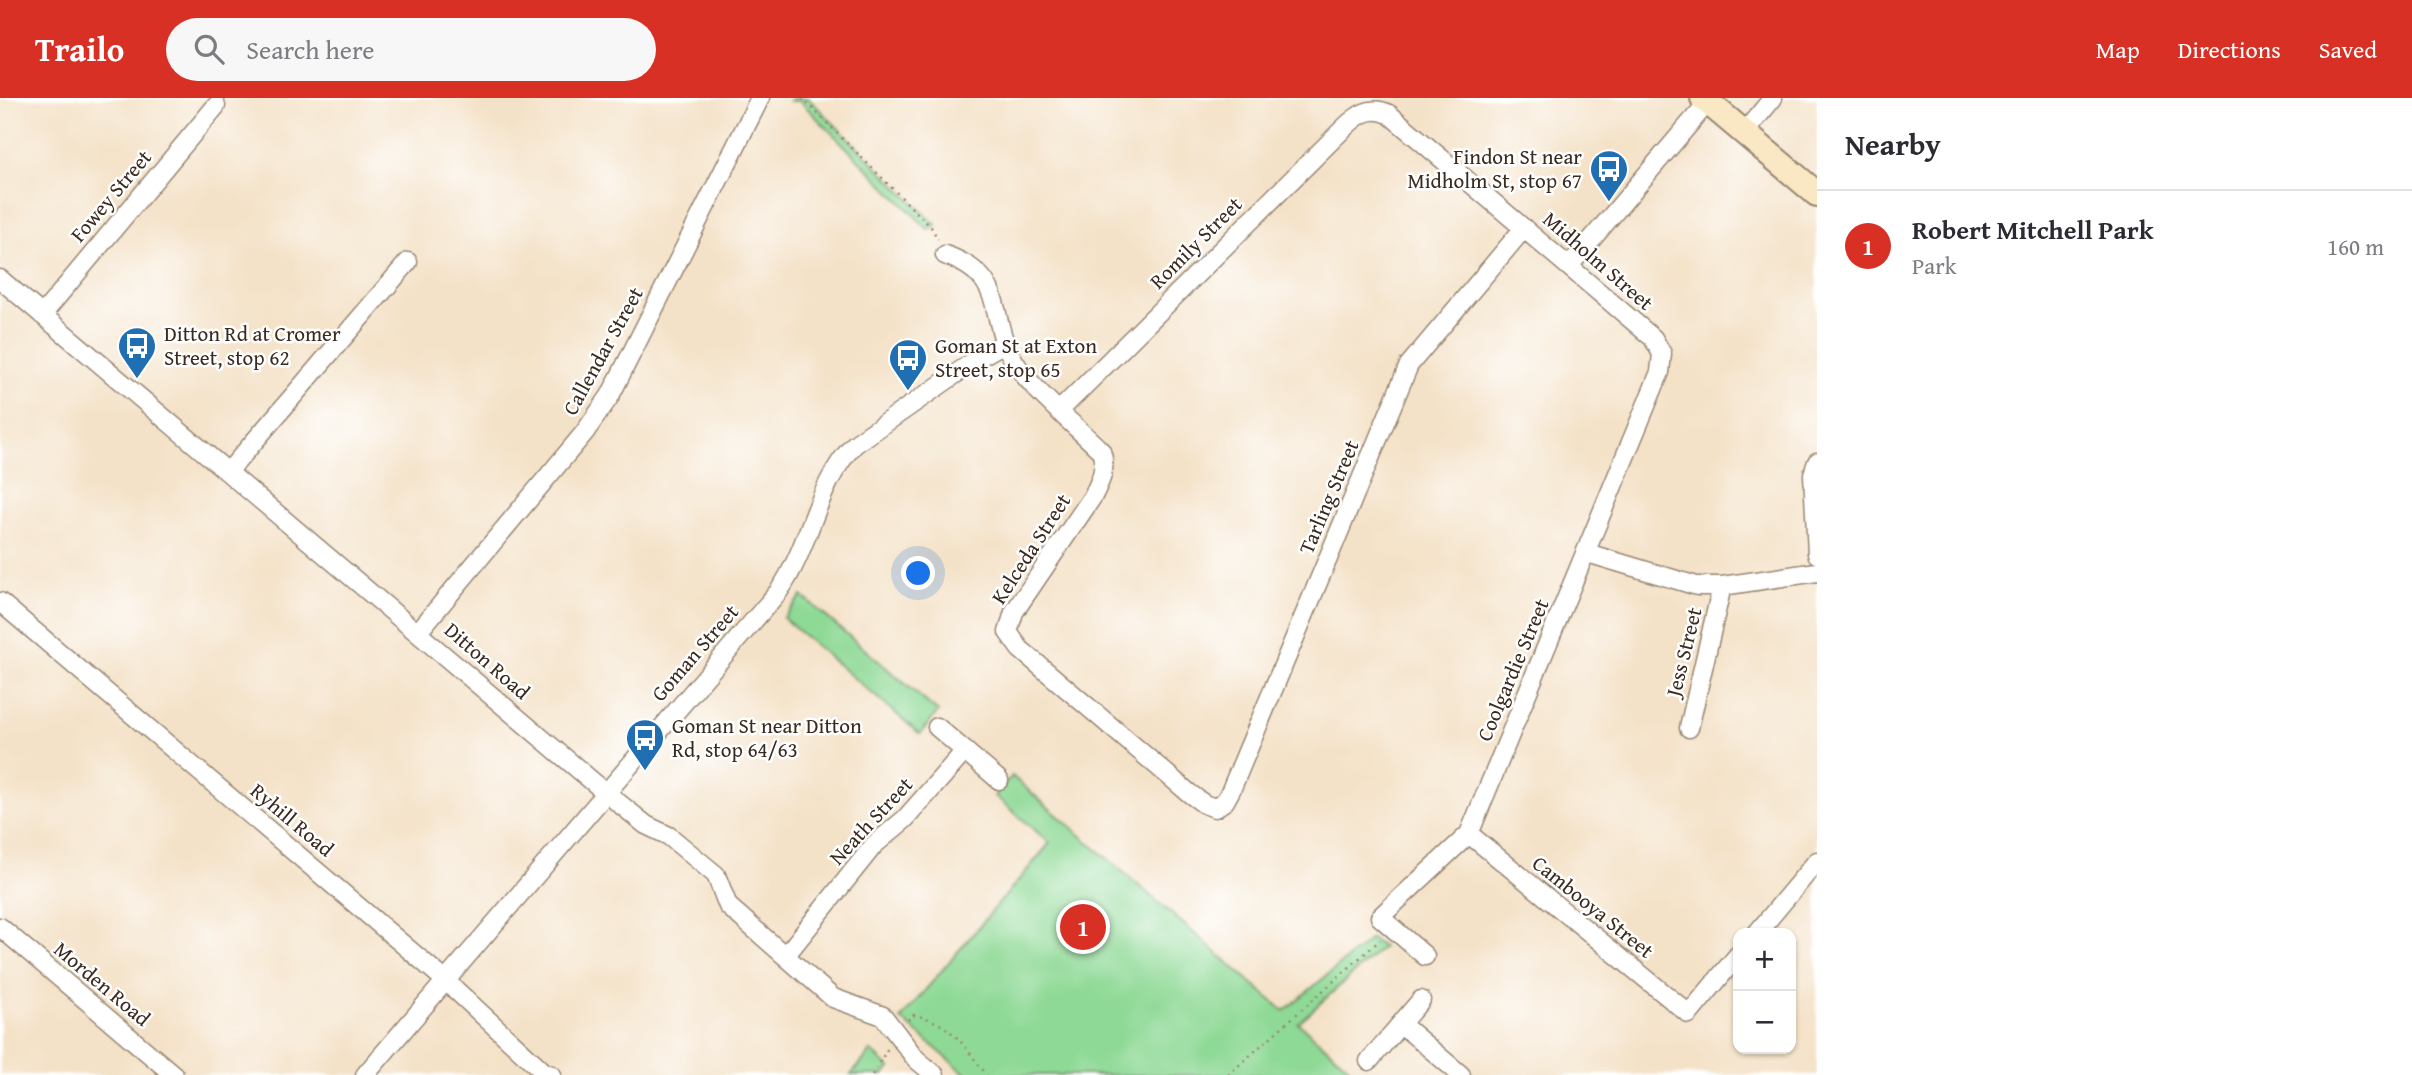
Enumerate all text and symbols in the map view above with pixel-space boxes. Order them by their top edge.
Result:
search box [166,18,656,81]
text: Trailo [35,25,124,73]
icon: search [190,30,228,68]
text: Search here [246,30,375,69]
text: Map [2096,32,2140,67]
text: Directions [2178,32,2281,67]
text: Saved [2319,32,2377,67]
text: Nearby [1845,122,1941,166]
place label: Findon St near Midholm St, stop 67 [1407,141,1582,196]
street label: Fowey Street [63,142,159,249]
bus stop icon: Findon St near Midholm St, stop 67 [1588,148,1630,203]
street label: Romily Street [1142,189,1249,296]
street label: Midholm Street [1536,204,1661,318]
text: Robert Mitchell Park [1912,210,2153,249]
text: 1 [1862,230,1874,263]
text: 160 m [2327,230,2384,263]
text: Park [1912,249,1956,282]
street label: Callendar Street [555,281,651,421]
place label: Ditton Rd at Cromer Street, stop 62 [164,318,341,373]
bus stop icon: Ditton Rd at Cromer Street, stop 62 [116,325,158,380]
place label: Goman St at Exton Street, stop 65 [935,330,1097,385]
bus stop icon: Goman St at Exton Street, stop 65 [887,337,929,392]
street label: Tarling Street [1291,434,1367,559]
street label: Kelceda Street [983,487,1078,610]
your location [901,556,935,590]
street label: Coolgardie Street [1469,593,1557,746]
street label: Goman Street [644,597,746,708]
street label: Jess Street [1657,603,1710,703]
street label: Ditton Road [438,615,538,707]
place label: Goman St near Ditton Rd, stop 64/63 [672,710,862,765]
bus stop icon: Goman St near Ditton Rd, stop 64/63 [624,717,666,772]
street label: Neath Street [822,769,920,872]
street label: Ryhill Road [244,775,341,864]
street label: Cambooya Street [1526,848,1661,966]
pin: 1 [1060,901,1106,953]
map controls [1733,928,1796,1054]
button: + [1733,928,1796,991]
street label: Morden Road [47,934,158,1034]
button: − [1733,991,1796,1054]

